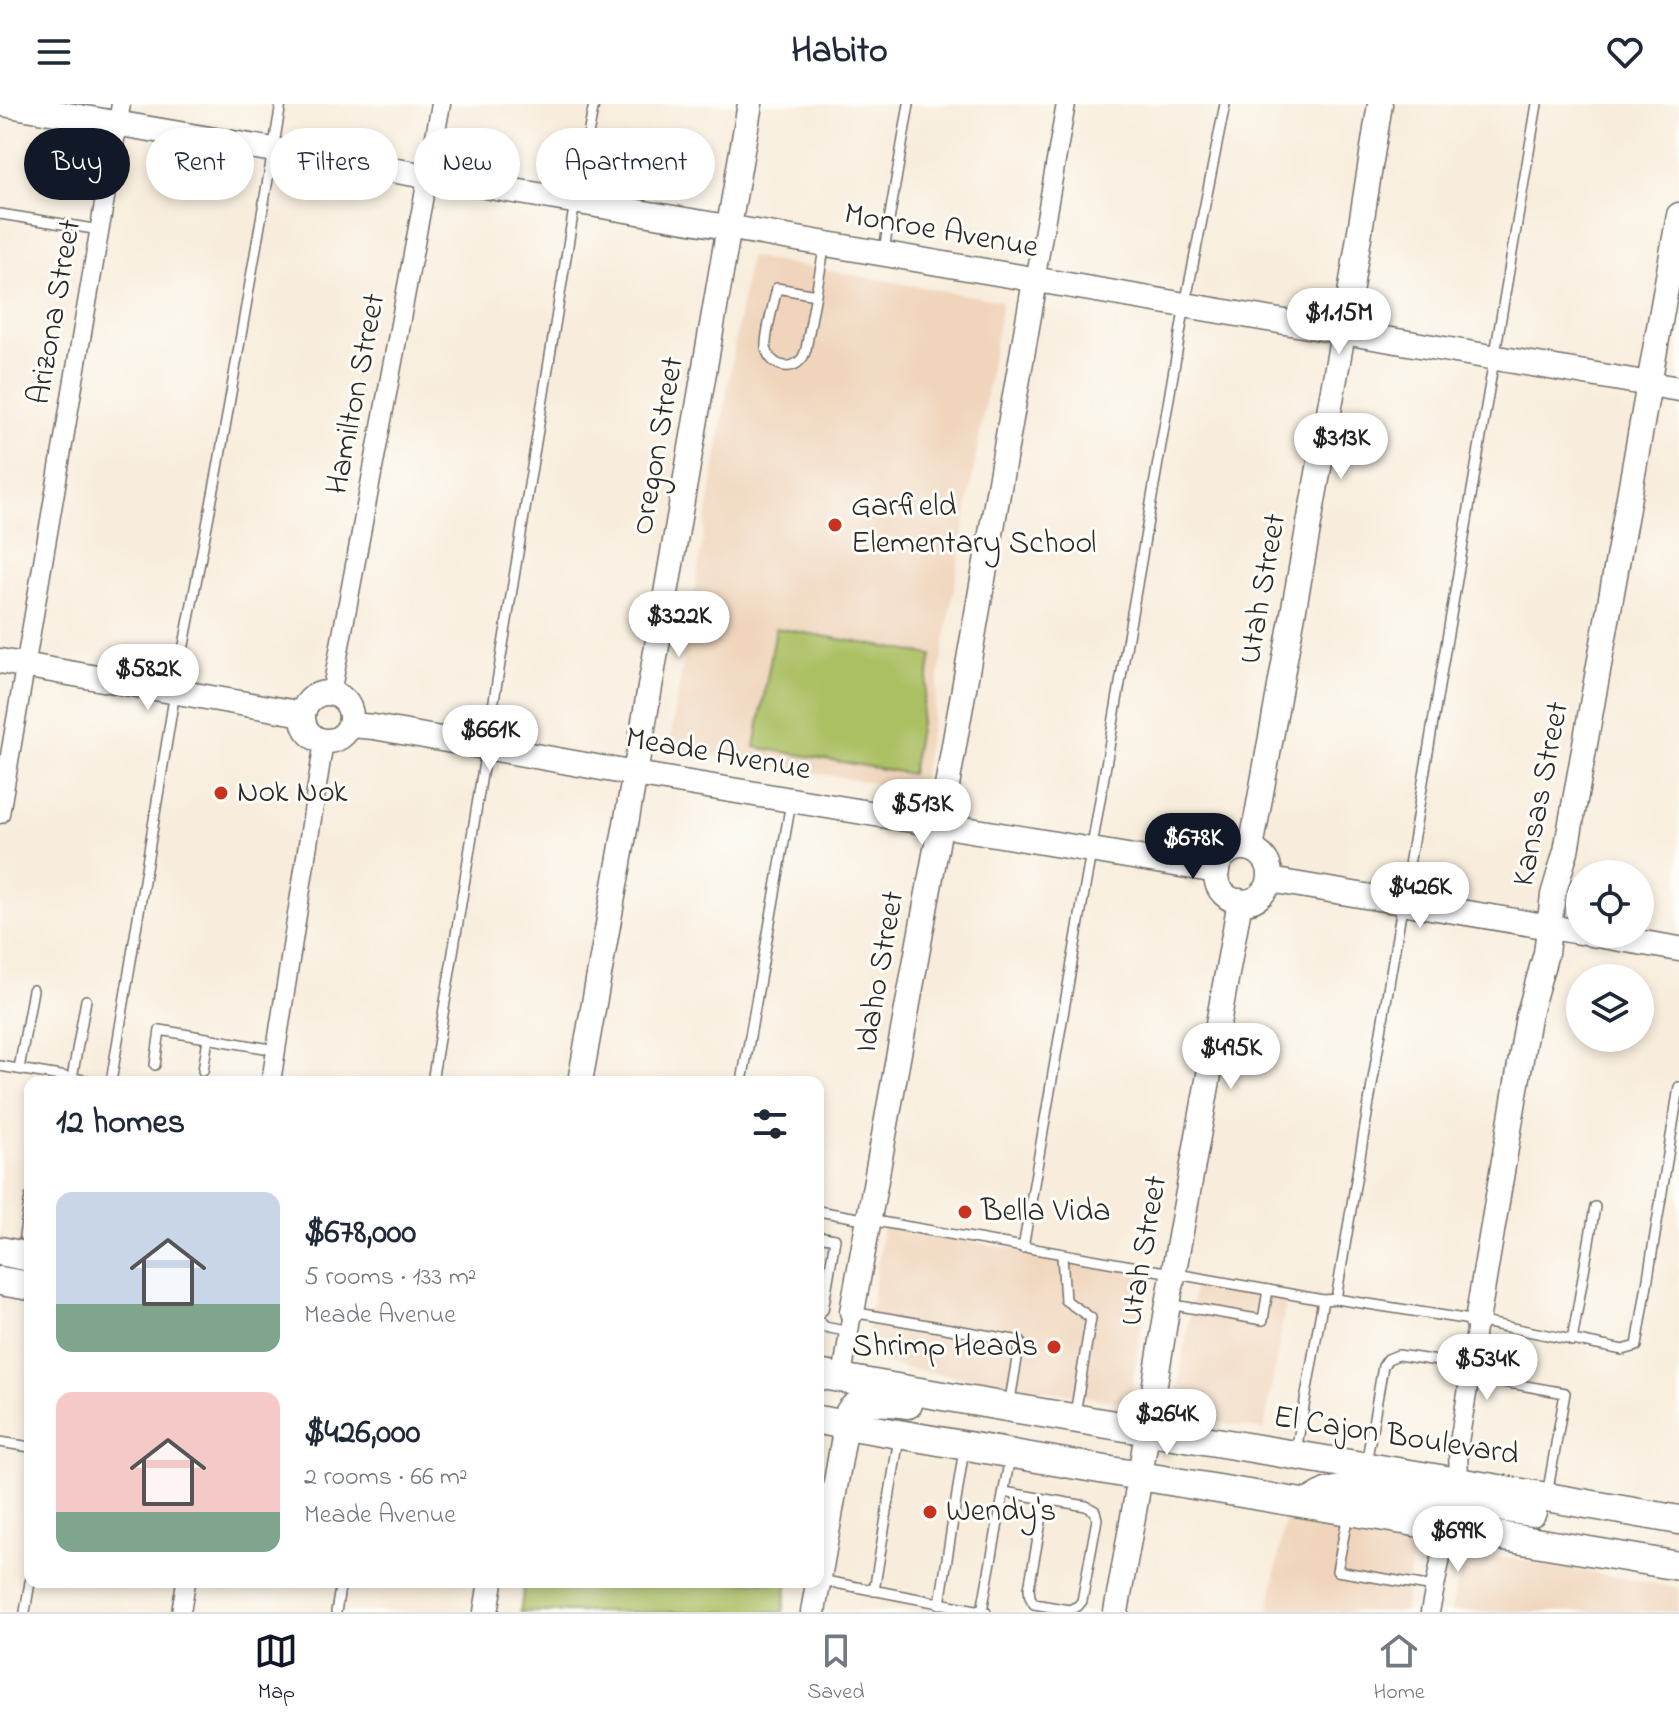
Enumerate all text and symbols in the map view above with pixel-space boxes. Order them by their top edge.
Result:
text: Habito [791,26,888,79]
icon: menu [32,30,76,74]
icon: heart [1603,30,1647,74]
chip: Buy [24,128,130,200]
chip: Rent [146,128,254,200]
chip: Filters [270,128,398,200]
chip: New [414,128,520,200]
chip: Apartment [536,128,715,200]
street label: Monroe Avenue [840,192,1042,272]
street label: Arizona Street [17,216,95,408]
pin: $1.15M [1274,288,1404,356]
street label: Hamilton Street [315,289,400,498]
text: $1.15M [1305,295,1373,333]
street label: Oregon Street [620,353,698,539]
pin: $313K [1285,413,1397,481]
text: $313K [1312,420,1370,458]
place label: Garfield Elementary School [851,484,1096,568]
street label: Utah Street [1228,510,1300,668]
marker: Garfield Elementary School [826,516,844,534]
pin: $322K [623,591,735,659]
text: $322K [647,598,711,636]
pin: $582K [92,644,204,712]
text: $582K [115,651,181,689]
street label: Kansas Street [1501,697,1583,890]
pin: $661K [434,705,546,773]
text: $661K [460,712,520,750]
street label: Meade Avenue [622,716,815,794]
place label: Nok Nok [237,770,349,817]
pin: $513K [866,779,978,847]
marker: Nok Nok [212,784,230,802]
text: $513K [891,786,953,824]
pin: $678K [1137,813,1249,881]
text: $678K [1163,820,1223,858]
map controls [1566,860,1654,1052]
button: locate [1566,860,1654,948]
pin: $426K [1364,862,1476,930]
text: $426K [1388,869,1452,907]
street label: Idaho Street [844,887,918,1056]
button: layers [1566,964,1654,1052]
pin: $495K [1175,1023,1287,1091]
text: $495K [1200,1030,1262,1068]
text: 12 homes [56,1099,185,1149]
icon: filters [748,1102,792,1146]
street label: Utah Street [1109,1172,1181,1330]
place label: Bella Vida [980,1189,1111,1236]
marker: Bella Vida [956,1203,974,1221]
text: $678,000 [304,1209,416,1259]
icon: home [120,1224,216,1320]
text: 5 rooms · 133 m² [304,1259,477,1297]
text: Meade Avenue [304,1297,456,1335]
place label: Shrimp Heads [852,1324,1038,1371]
pin: $534K [1431,1334,1543,1402]
marker: Shrimp Heads [1045,1338,1063,1356]
text: $534K [1455,1341,1519,1379]
pin: $264K [1111,1389,1223,1457]
street label: El Cajon Boulevard [1270,1394,1522,1480]
text: $264K [1135,1396,1199,1434]
text: $426,000 [304,1409,420,1459]
icon: home [120,1424,216,1520]
text: 2 rooms · 66 m² [304,1459,468,1497]
place label: Wendy's [946,1489,1056,1536]
text: Meade Avenue [304,1497,456,1535]
marker: Wendy's [921,1503,939,1521]
pin: $699K [1402,1506,1514,1574]
text: $699K [1430,1513,1486,1551]
tab: Map [254,1629,298,1709]
tab: Saved [807,1629,865,1709]
tab: Home [1373,1629,1425,1709]

